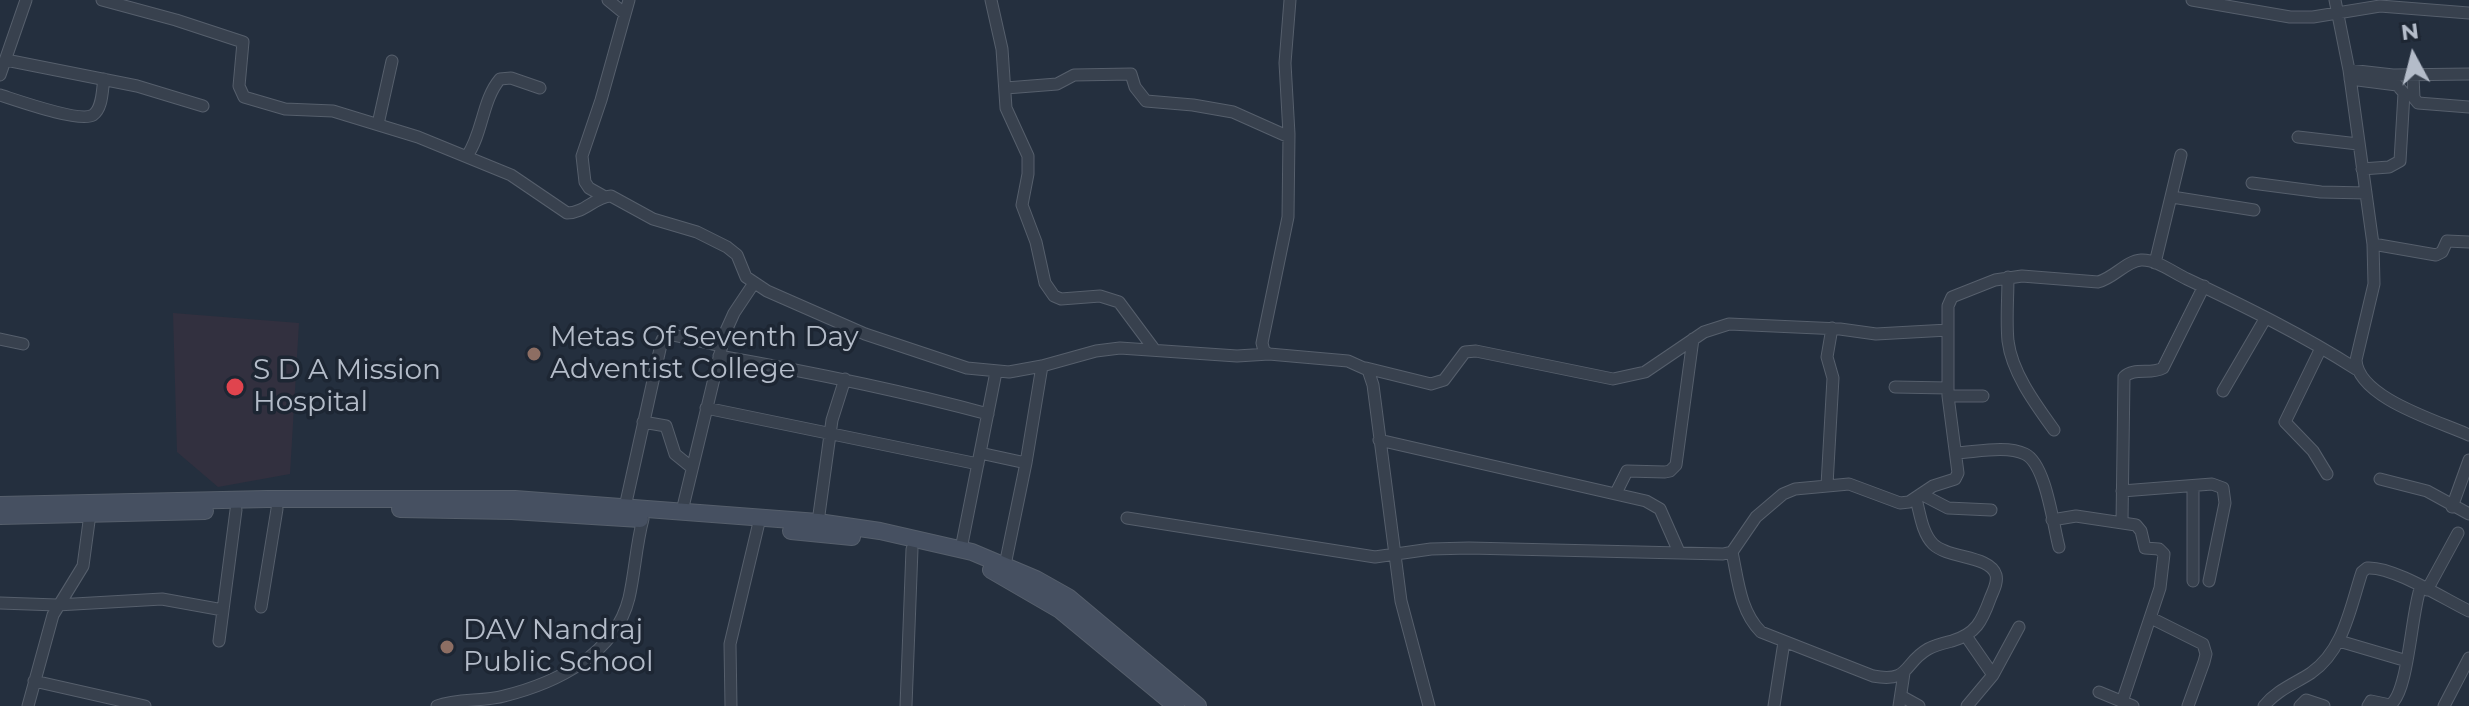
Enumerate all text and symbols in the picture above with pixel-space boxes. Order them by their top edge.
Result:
north arrow [2373,16,2453,96]
text: N [2400,17,2420,46]
place label: Metas Of Seventh Day Adventist College [550,321,859,387]
marker: Metas Of Seventh Day Adventist College [525,345,543,363]
place label: S D A Mission Hospital [253,354,441,420]
marker: S D A Mission Hospital [224,376,246,398]
place label: DAV Nandraj Public School [463,614,653,680]
marker: DAV Nandraj Public School [438,638,456,656]

